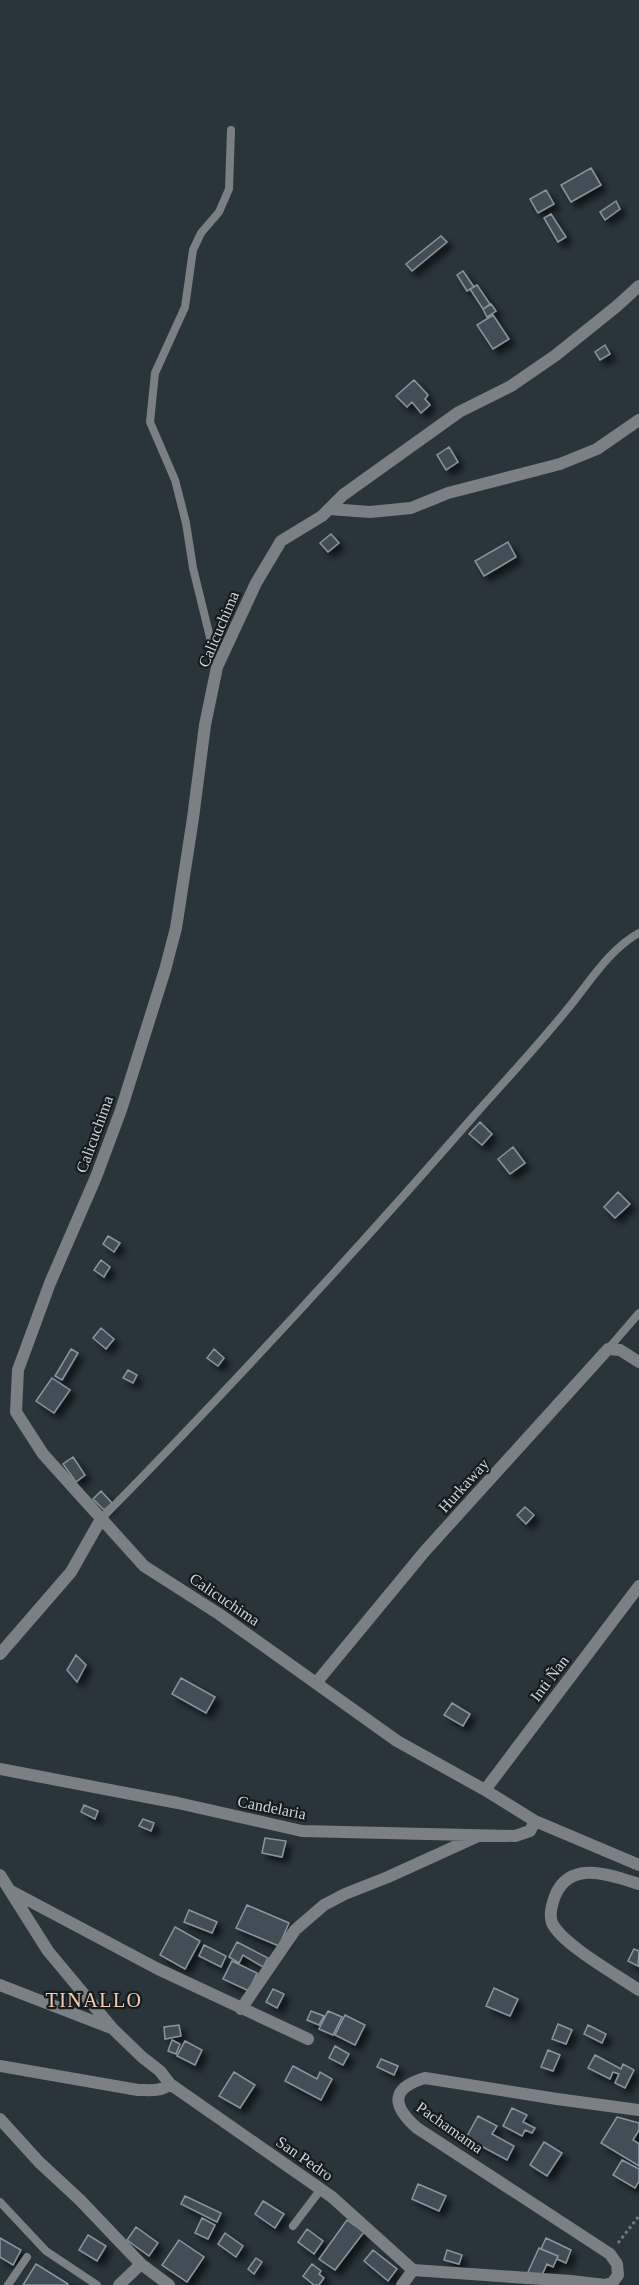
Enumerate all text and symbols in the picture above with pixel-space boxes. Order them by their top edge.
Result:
street label: Calicuchima [195,589,242,670]
street label: Calicuchima [73,1093,116,1175]
street label: Hurkaway [435,1455,493,1516]
street label: Calicuchima [186,1570,263,1629]
street label: Inti Ñan [527,1652,572,1705]
street label: Candelaria [236,1793,308,1822]
district label: TINALLO [45,1989,143,2011]
street label: Pachamama [413,2098,486,2157]
street label: San Pedro [273,2133,336,2184]

